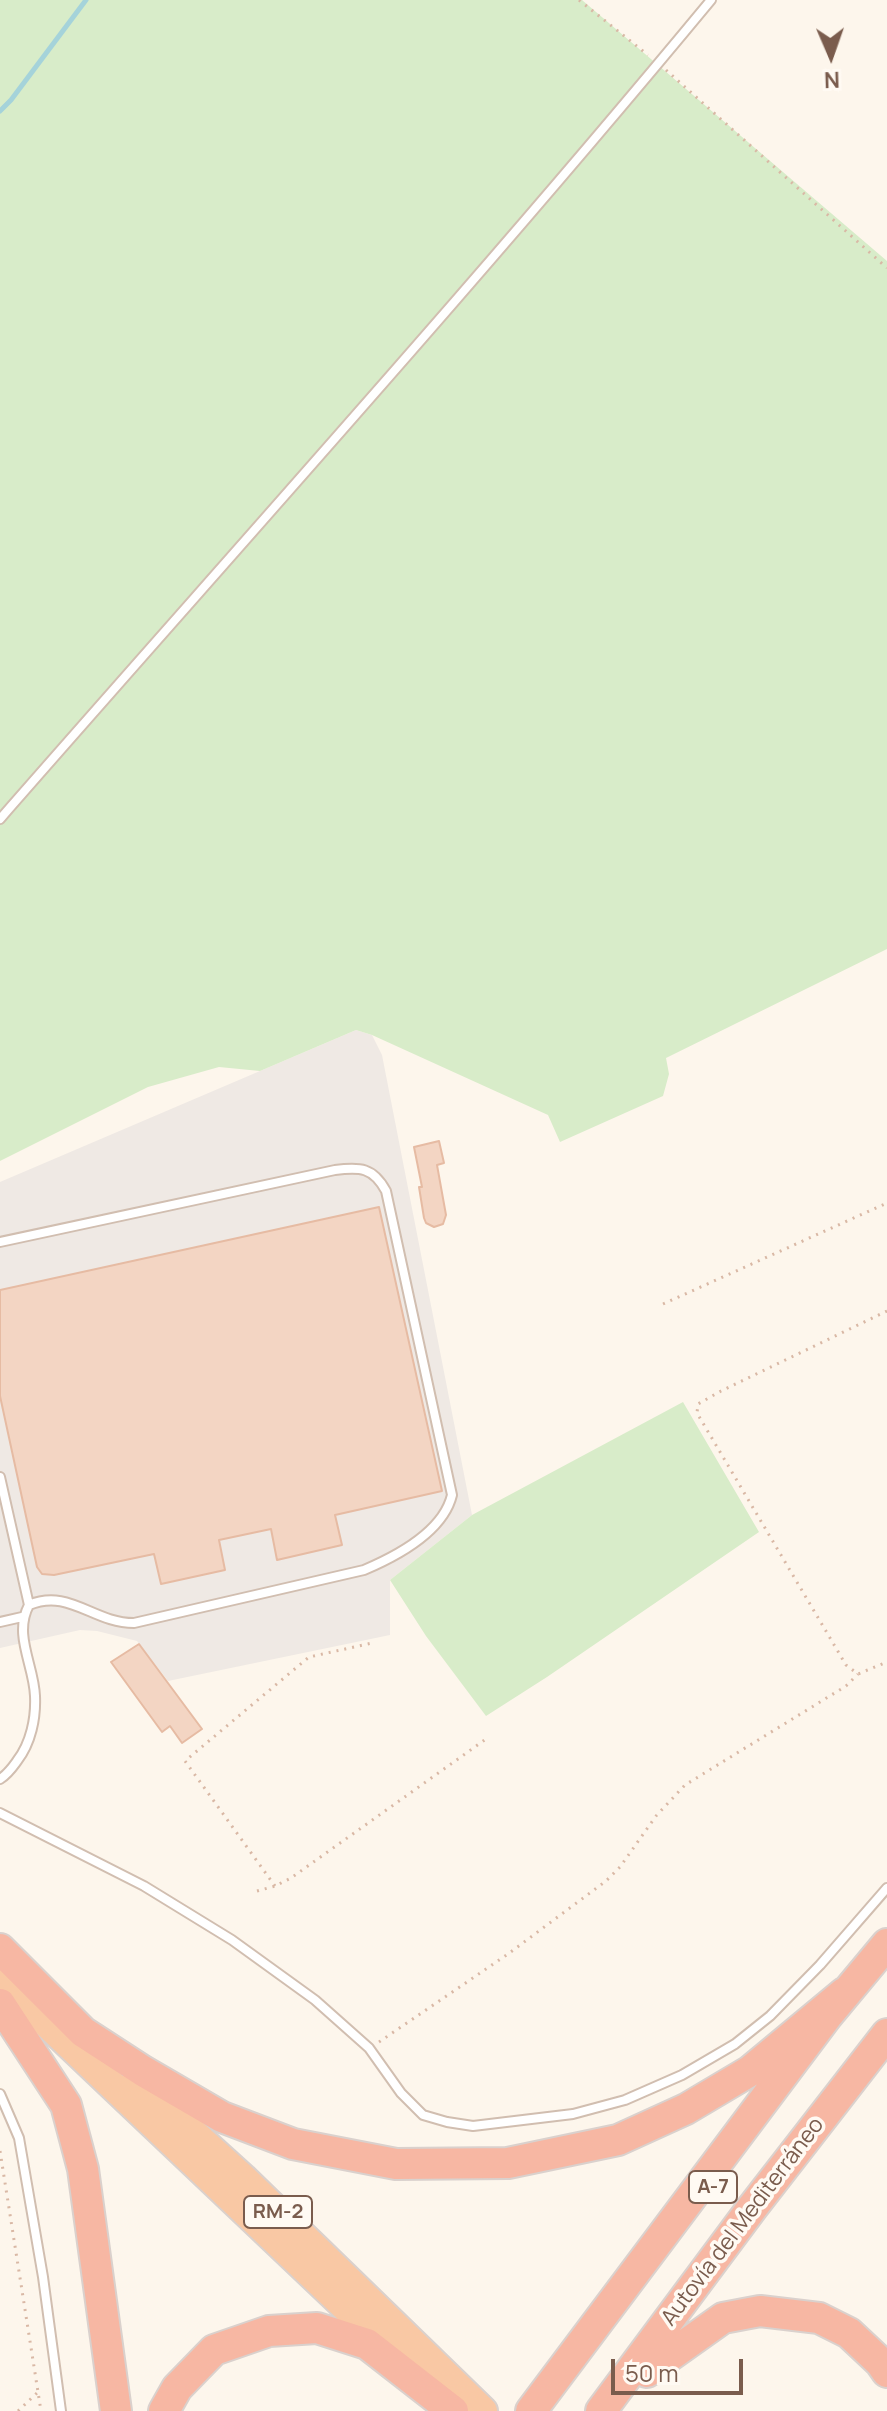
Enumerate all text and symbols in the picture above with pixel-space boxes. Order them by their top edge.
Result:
north arrow [791,16,871,96]
text: N [823,65,840,95]
street label: Autovía del Mediterráneo [656,2113,830,2331]
road number: A-7 [689,2171,737,2203]
road number: RM-2 [244,2196,312,2228]
scale bar [615,2343,747,2393]
text: 50 m [625,2356,679,2389]

